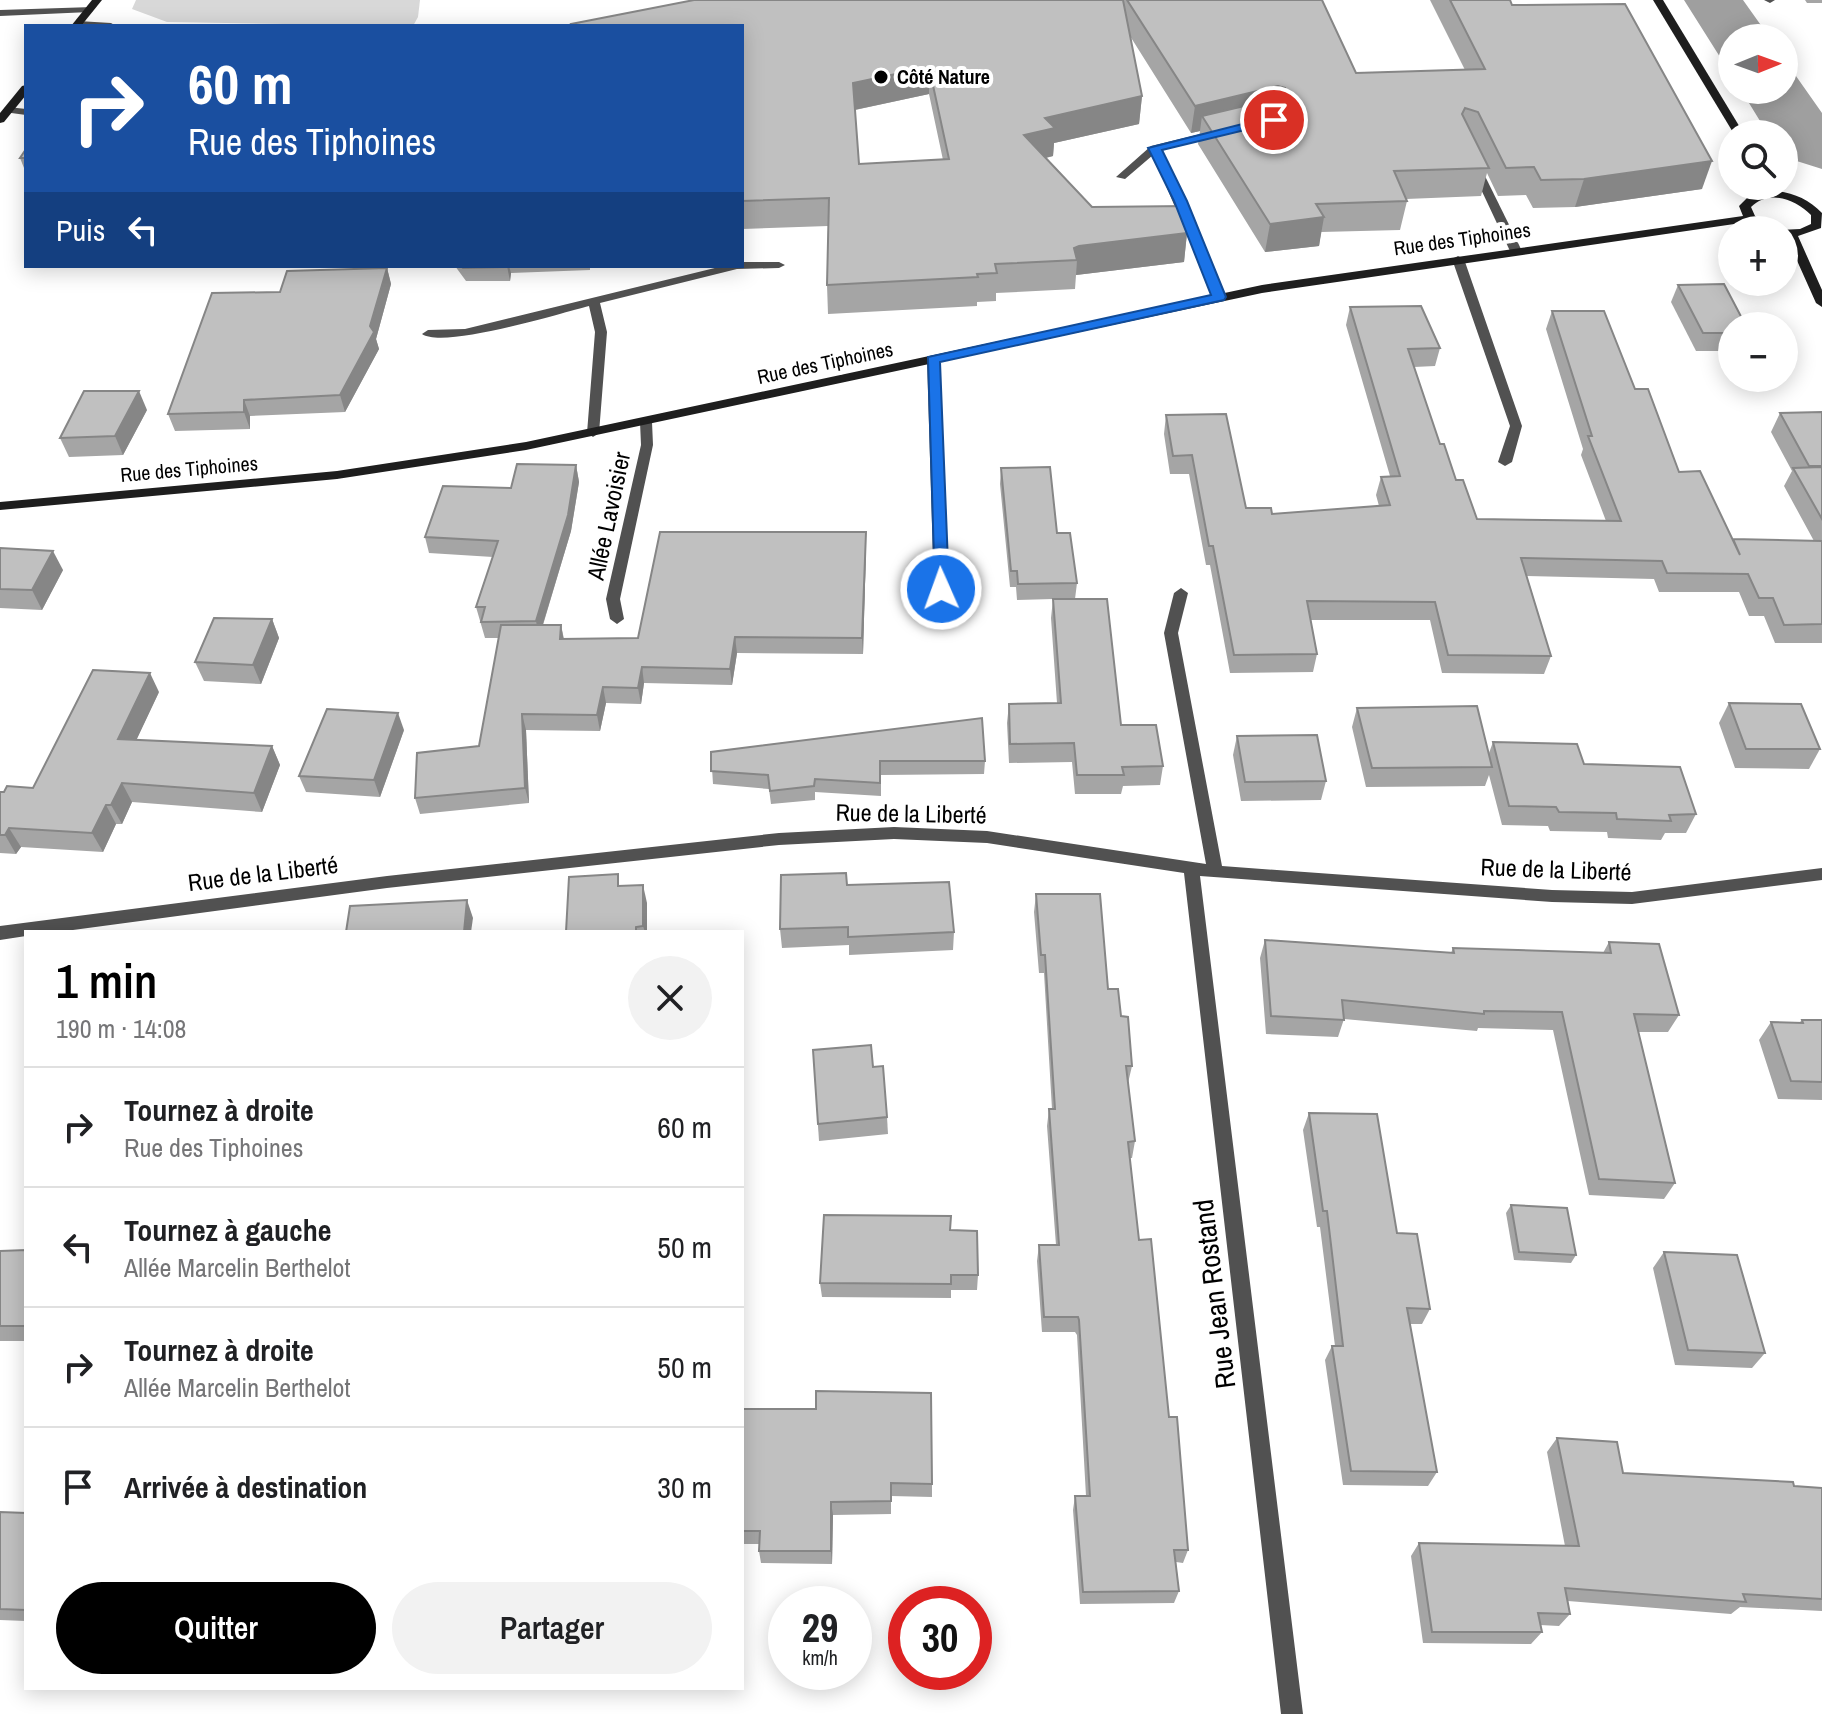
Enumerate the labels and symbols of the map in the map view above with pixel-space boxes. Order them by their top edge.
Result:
north arrow [1718,24,1798,104]
place label: Côté Nature [897,63,990,90]
marker: Côté Nature [872,68,890,86]
pin [1240,86,1308,154]
street label: Rue des Tiphoines [1392,216,1532,261]
street label: Rue des Tiphoines [755,335,895,390]
street label: Allée Lavoisier [579,448,637,584]
street label: Rue des Tiphoines [119,449,259,488]
position arrow [899,547,983,631]
street label: Rue de la Liberté [835,796,987,830]
street label: Rue de la Liberté [186,848,340,898]
street label: Rue de la Liberté [1480,850,1632,888]
street label: Rue Jean Rostand [1184,1197,1244,1391]
speed limit sign: 30 [888,1586,992,1690]

